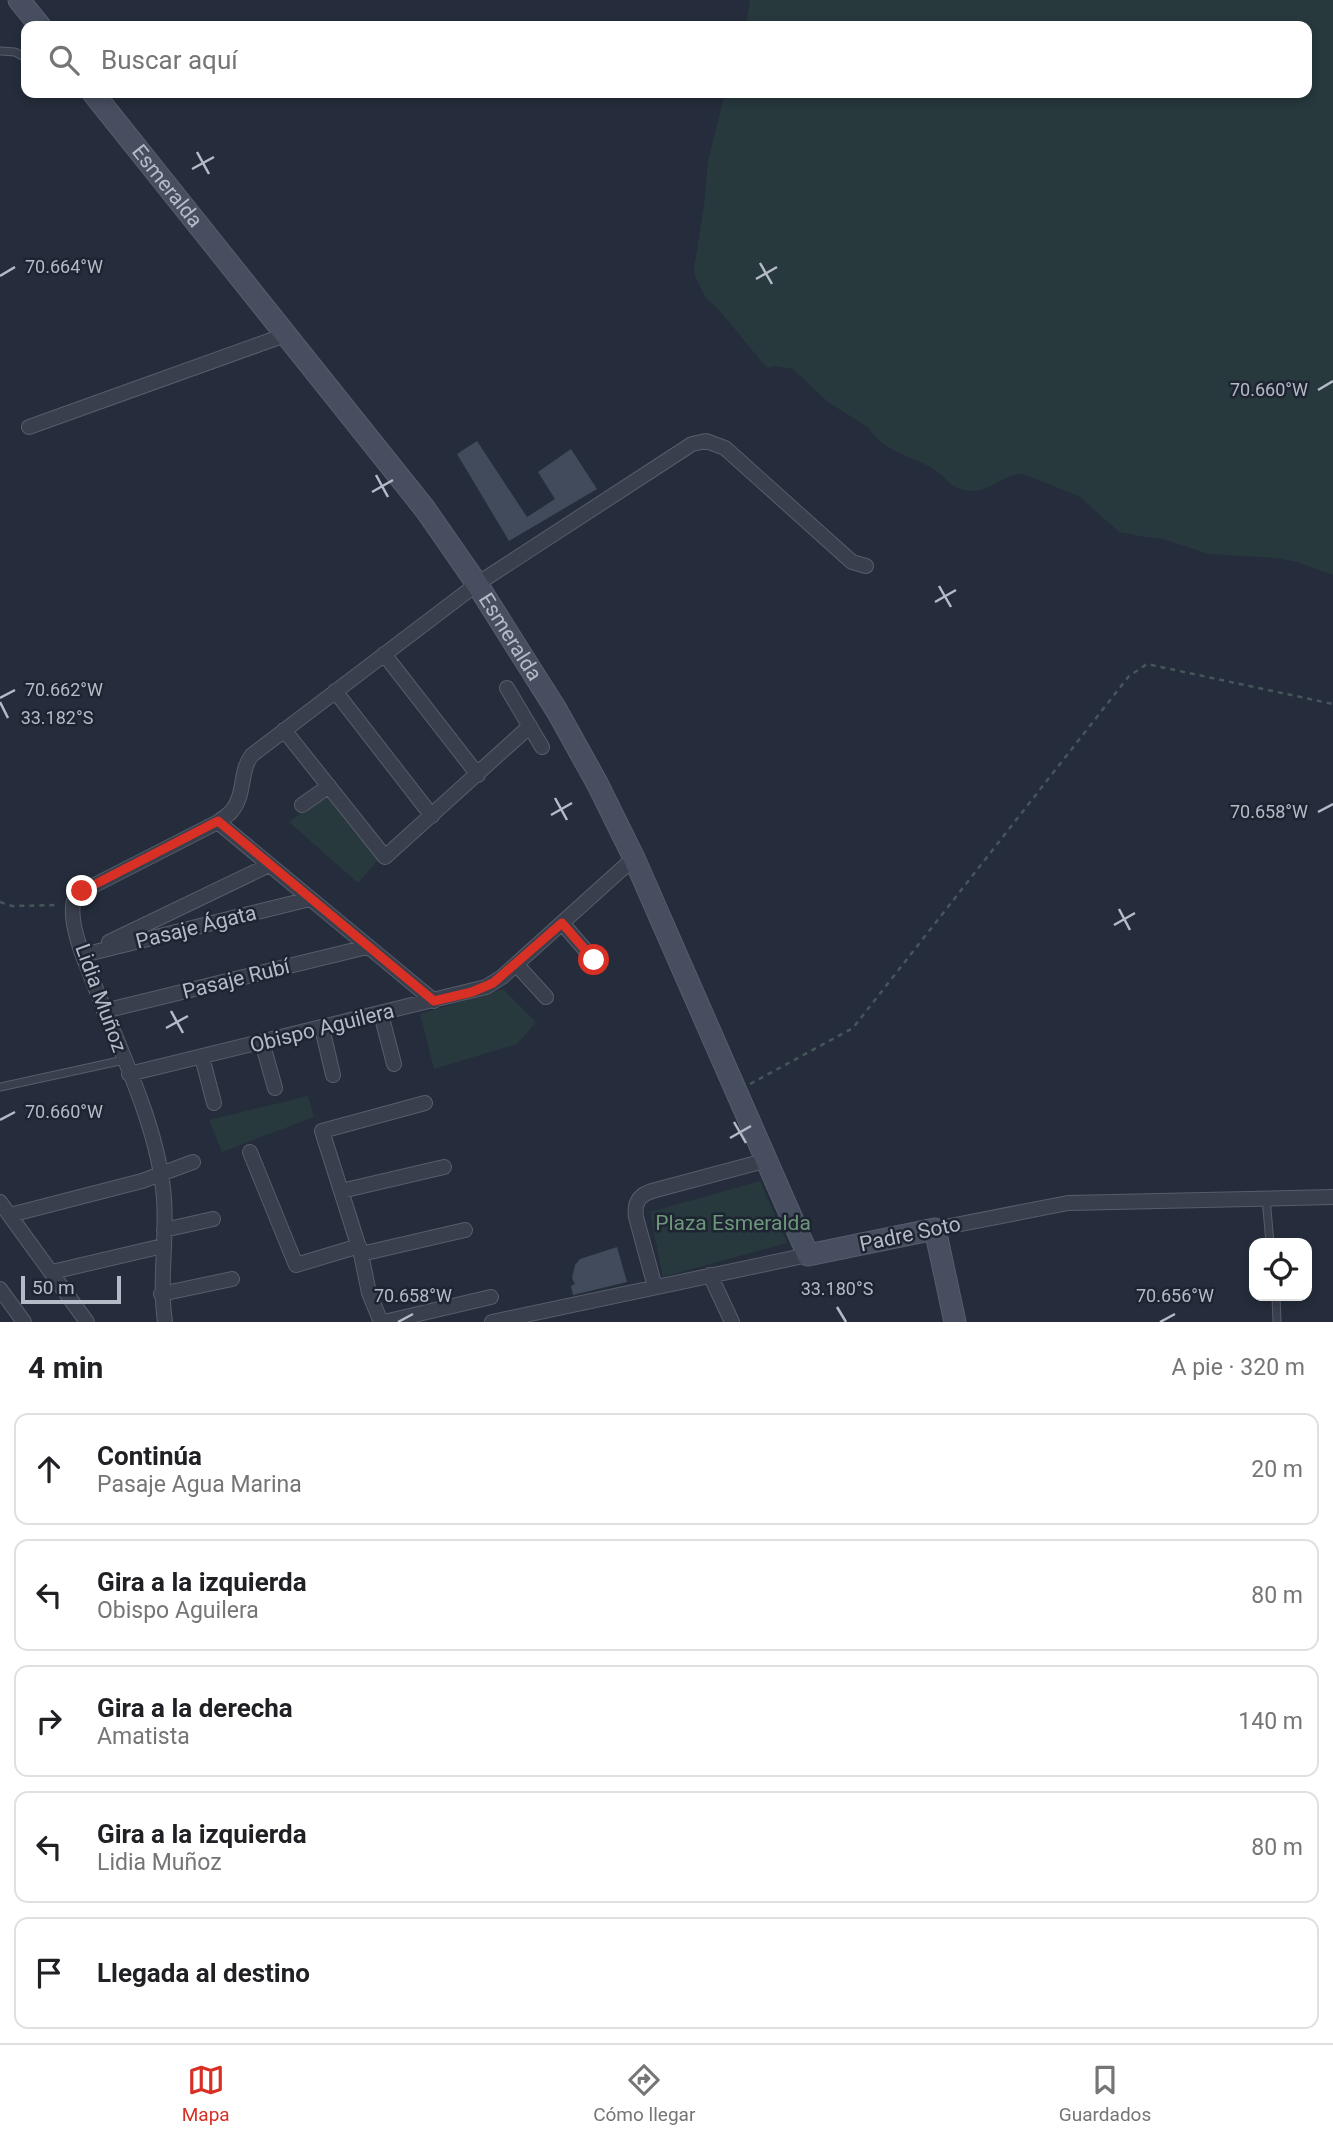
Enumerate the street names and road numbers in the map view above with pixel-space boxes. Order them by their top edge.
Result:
street label: Esmeralda [127,140,207,232]
street label: Esmeralda [474,589,547,685]
street label: Pasaje Ágata [133,900,259,954]
street label: Lidia Muñoz [70,940,132,1056]
street label: Pasaje Rubí [180,954,293,1004]
street label: Obispo Aguilera [247,998,397,1058]
street label: Padre Soto [857,1212,963,1256]

